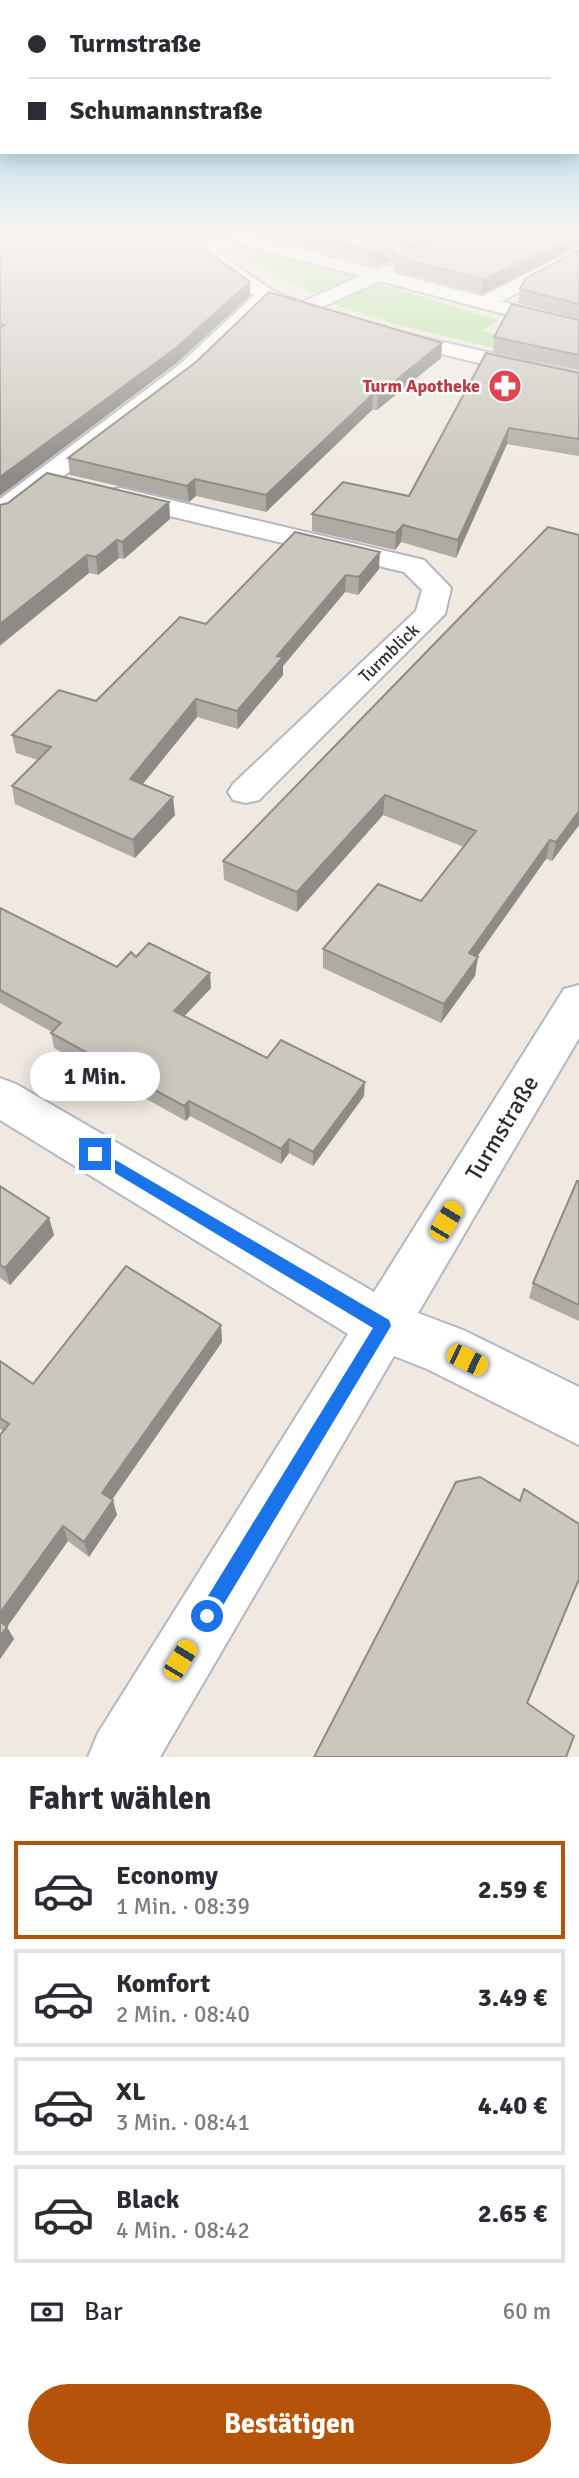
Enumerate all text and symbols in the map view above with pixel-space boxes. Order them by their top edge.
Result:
text: Turmstraße [70,28,201,60]
text: Schumannstraße [70,95,263,127]
pharmacy icon: Turm Apotheke [486,367,524,405]
place label: Turm Apotheke [363,375,480,397]
street label: Turmblick [354,619,424,687]
callout: 1 Min. [30,1052,160,1102]
text: 1 Min. [64,1062,126,1091]
street label: Turmstraße [459,1070,545,1186]
route end [79,1138,111,1170]
car [427,1198,466,1244]
car [444,1341,491,1379]
route start [191,1600,223,1632]
car [161,1637,200,1683]
text: Fahrt wählen [28,1779,212,1818]
icon: car [32,1859,95,1922]
text: Economy [116,1860,218,1892]
text: 2.59 € [478,1874,547,1906]
text: 1 Min. · 08:39 [116,1892,250,1921]
icon: car [32,1967,95,2030]
text: Komfort [116,1968,210,2000]
text: 3.49 € [478,1982,547,2014]
text: 2 Min. · 08:40 [116,2000,250,2029]
icon: car [32,2075,95,2138]
text: XL [116,2076,146,2108]
text: 4.40 € [478,2090,547,2122]
text: 3 Min. · 08:41 [116,2108,250,2137]
icon: car [32,2183,95,2246]
text: Black [116,2184,179,2216]
text: 2.65 € [478,2198,547,2230]
text: 4 Min. · 08:42 [116,2216,250,2245]
icon: cash [28,2293,66,2331]
text: Bar [84,2296,122,2328]
text: 60 m [503,2297,551,2326]
button: Bestätigen [28,2384,551,2464]

